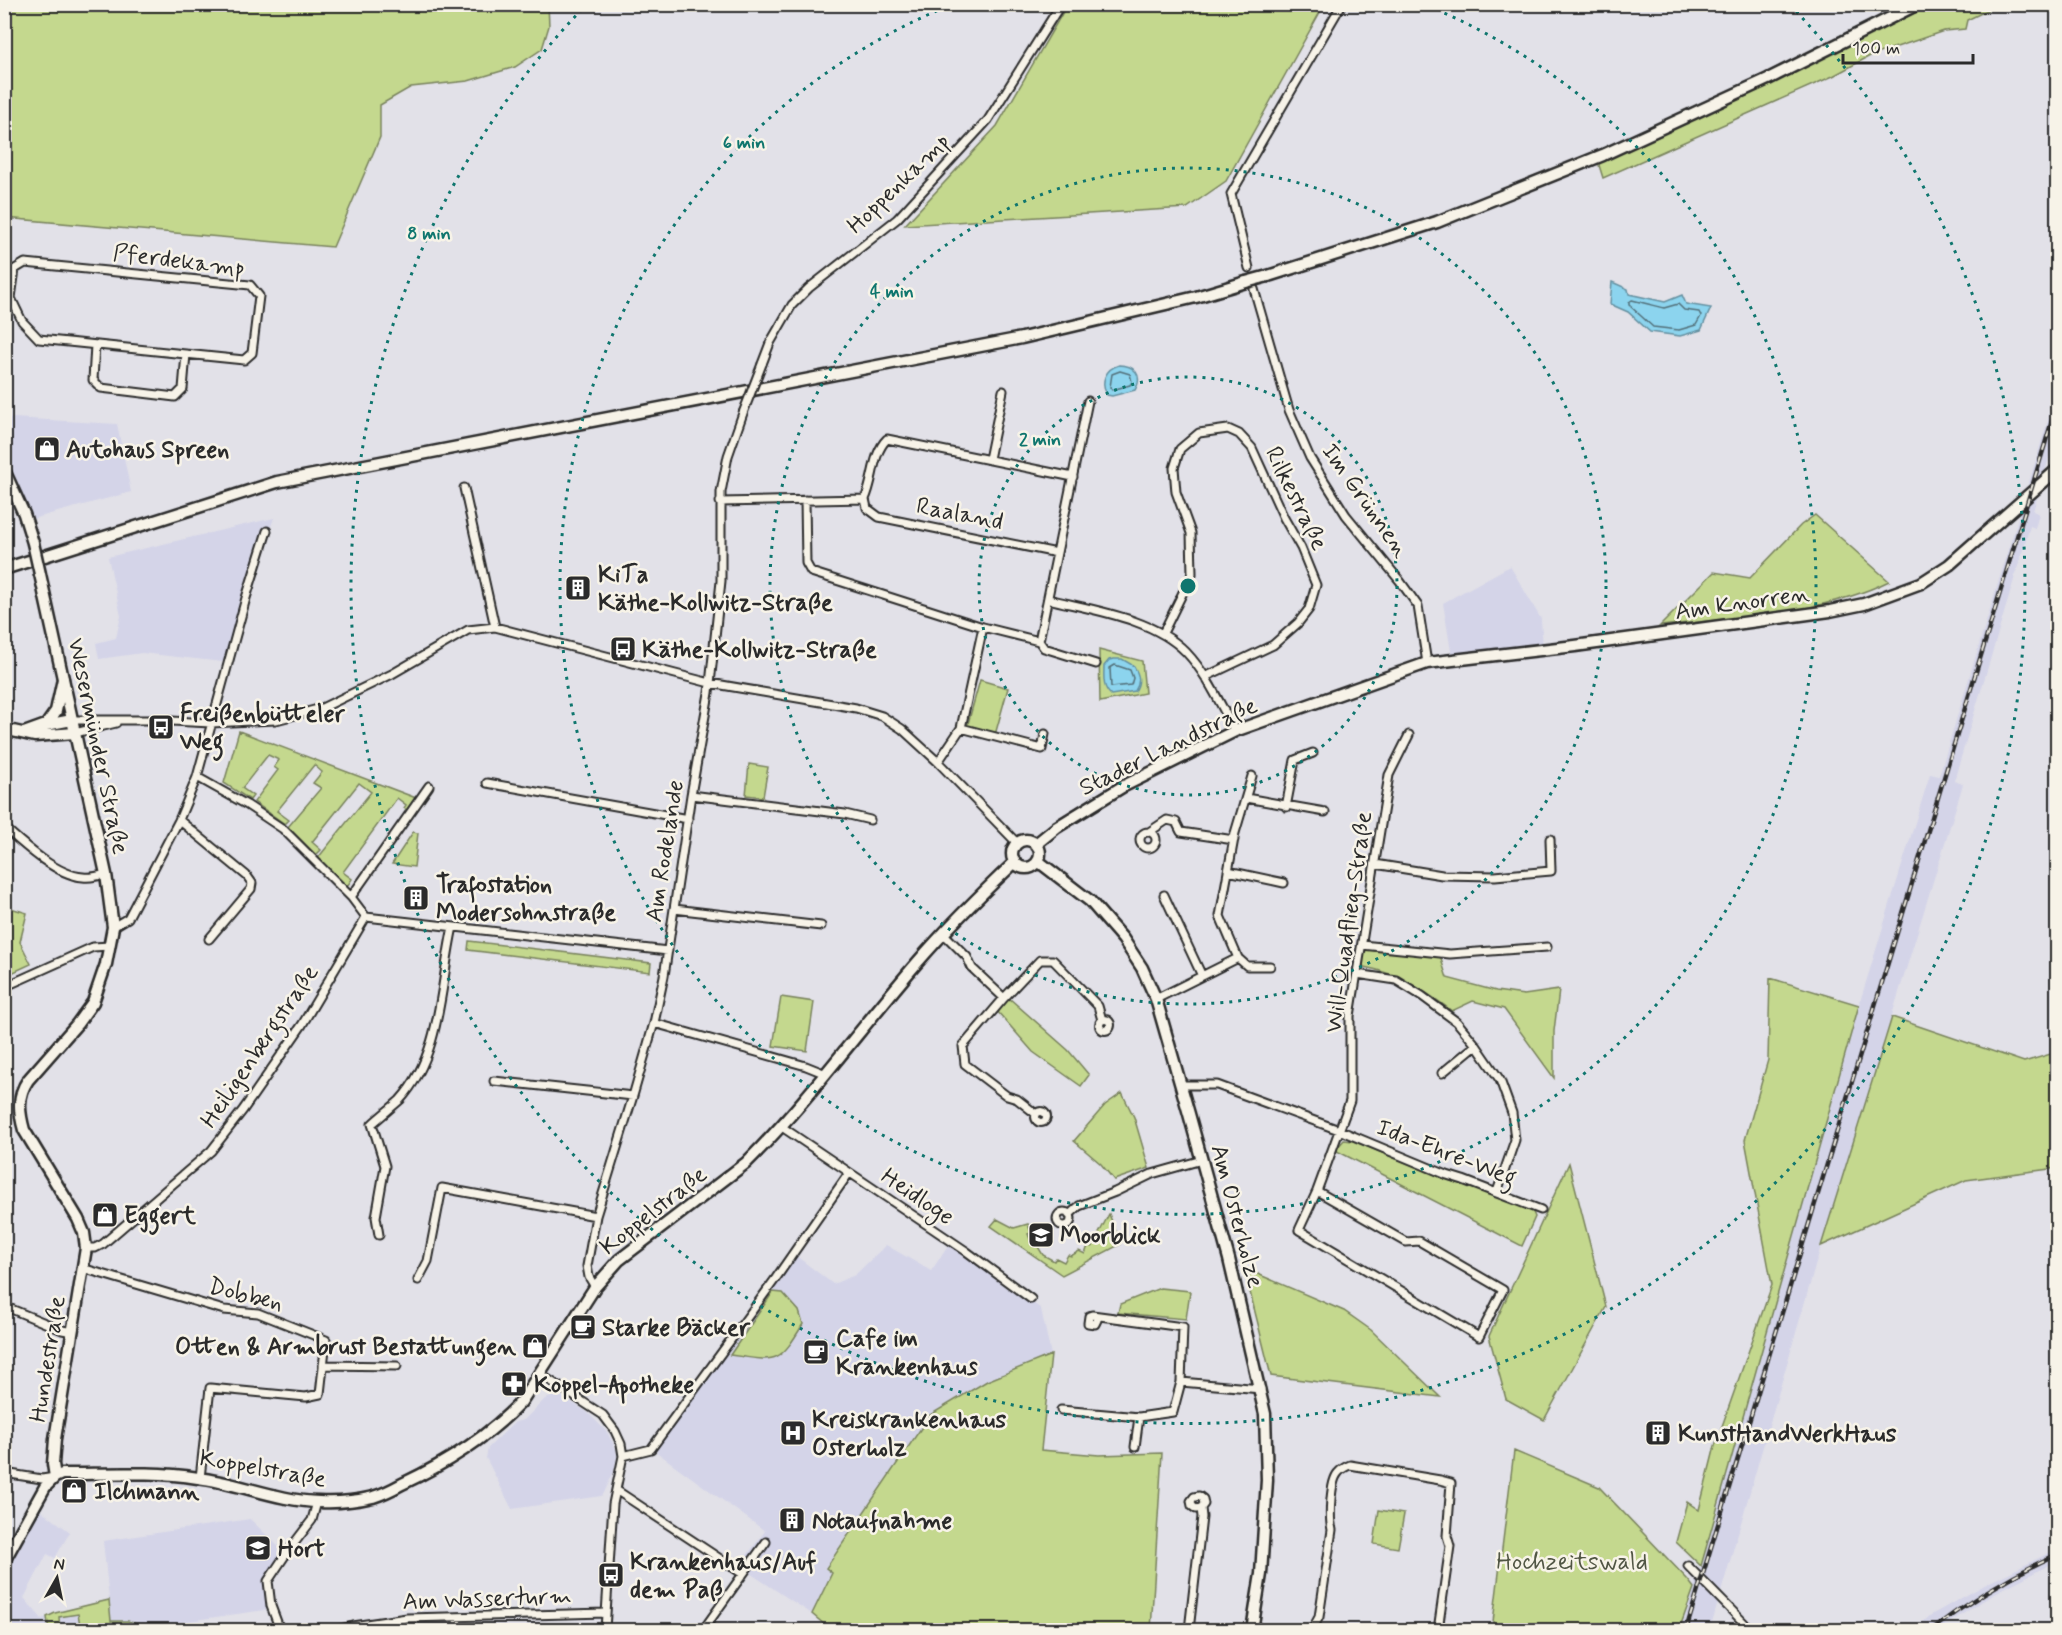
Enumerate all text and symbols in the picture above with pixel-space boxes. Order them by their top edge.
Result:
scale bar [1843,27,1974,65]
text: 100 m [1852,37,1900,61]
street label: Hoppenkamp [841,127,957,241]
text: 6 min [723,131,765,155]
text: 8 min [407,222,451,246]
street label: Pferdekamp [111,238,246,285]
text: 4 min [870,280,914,304]
text: 2 min [1019,428,1061,452]
shop icon: Autohaus Spreen [32,434,62,464]
place label: Autohaus Spreen [66,435,229,466]
street label: Im Grünnen [1314,438,1416,564]
street label: Rilkestraße [1257,442,1334,556]
street label: Raaland [914,491,1006,538]
place label: KiTa Käthe-Kollwitz-Straße [598,560,833,619]
building icon: KiTa Käthe-Kollwitz-Straße [563,573,593,603]
centre of rings [1178,576,1198,596]
street label: Am Knorren [1673,579,1812,628]
bus stop icon: Käthe-Kollwitz-Straße [608,634,638,664]
street label: Wesermünder Straße [59,635,136,857]
place label: Käthe-Kollwitz-Straße [642,635,877,666]
street label: Stader Landstraße [1074,691,1263,804]
place label: Freißenbütteler Weg [179,699,346,761]
bus stop icon: Freißenbütteler Weg [146,712,176,742]
street label: Am Rodelande [639,778,692,925]
street label: Will-Quadflieg-Straße [1319,809,1380,1035]
place label: Trafostation Modersohnstraße [436,870,616,929]
building icon: Trafostation Modersohnstraße [401,883,431,913]
street label: Heiligenbergstraße [194,959,329,1136]
street label: Ida-Ehre-Weg [1371,1113,1521,1197]
street label: Am Osterholze [1203,1141,1271,1292]
street label: Koppelstraße [594,1159,714,1263]
street label: Heidloge [873,1161,960,1235]
shop icon: Eggert [90,1200,120,1230]
place label: Eggert [124,1201,197,1235]
school or university icon: Moorblick [1026,1220,1056,1250]
place label: Moorblick [1060,1221,1161,1252]
street label: Dobben [205,1271,286,1320]
street label: Hundestraße [23,1293,74,1425]
cafe icon: Starke Bäcker [568,1312,598,1342]
place label: Starke Bäcker [602,1313,751,1344]
place label: Cafe im Krankenhaus [836,1324,978,1383]
shop icon: Otten & Armbrust Bestattungen [520,1331,550,1361]
place label: Otten & Armbrust Bestattungen [175,1332,516,1366]
cafe icon: Cafe im Krankenhaus [801,1337,831,1367]
pharmacy icon: Koppel-Apotheke [499,1369,529,1399]
place label: Koppel-Apotheke [534,1370,694,1404]
place label: Kreiskrankenhaus Osterholz [812,1405,1006,1464]
hospital icon: Kreiskrankenhaus Osterholz [778,1418,808,1448]
building icon: KunstHandWerkHaus [1643,1418,1673,1448]
place label: KunstHandWerkHaus [1678,1419,1897,1450]
street label: Koppelstraße [197,1443,329,1496]
shop icon: Ilchmann [59,1476,89,1506]
place label: Ilchmann [94,1477,199,1508]
building icon: Notaufnahme [777,1505,807,1535]
place label: Notaufnahme [812,1506,953,1537]
school or university icon: Hort [243,1533,273,1563]
place label: Hort [278,1534,326,1565]
place label: Krankenhaus/Auf dem Paß [630,1547,817,1606]
park label: Hochzeitswald [1496,1547,1648,1578]
north arrow [27,1548,87,1608]
text: N [52,1553,66,1576]
bus stop icon: Krankenhaus/Auf dem Paß [596,1560,626,1590]
street label: Am Wasserturm [402,1581,572,1618]

